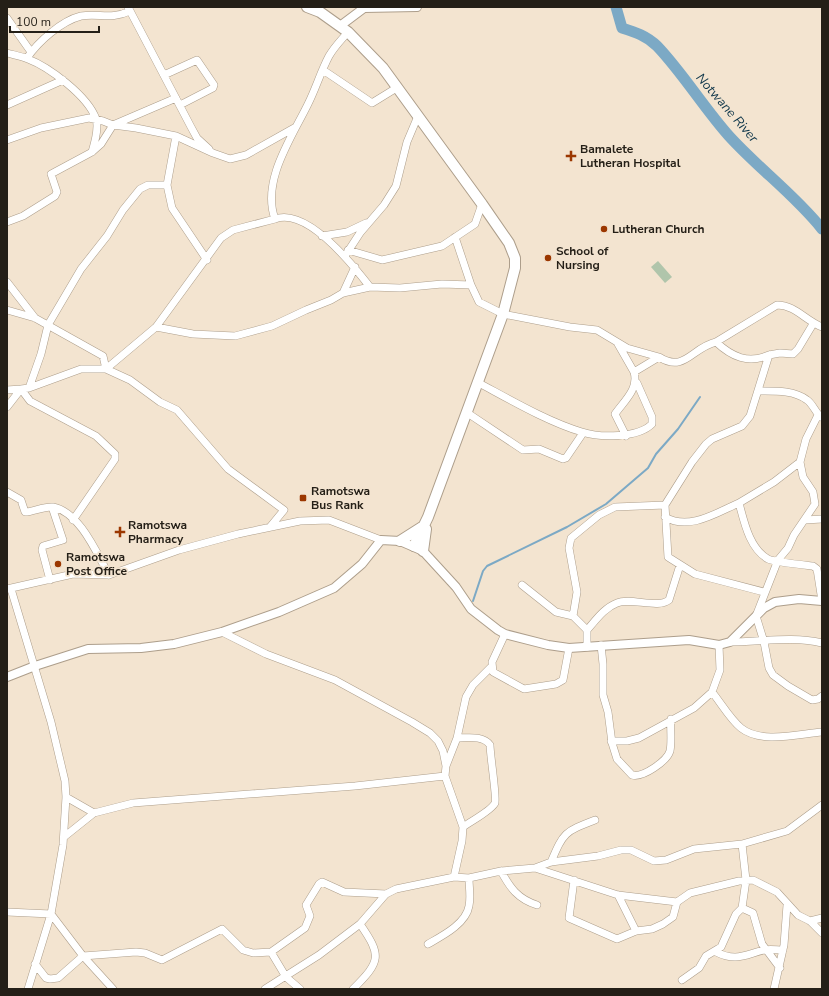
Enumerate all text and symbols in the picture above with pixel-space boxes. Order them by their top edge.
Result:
scale bar [10,8,99,34]
text: 100 m [16,14,51,30]
water label: Notwane River [692,69,762,147]
place label: Bamalete Lutheran Hospital [580,141,681,171]
marker: Bamalete Lutheran Hospital [565,150,577,162]
place label: Lutheran Church [612,221,705,237]
marker: Lutheran Church [599,224,609,234]
place label: School of Nursing [556,243,609,273]
marker: School of Nursing [543,253,553,263]
place label: Ramotswa Bus Rank [311,483,370,513]
marker: Ramotswa Bus Rank [298,493,308,503]
place label: Ramotswa Pharmacy [128,517,187,547]
marker: Ramotswa Pharmacy [115,527,125,537]
place label: Ramotswa Post Office [66,549,127,579]
marker: Ramotswa Post Office [53,559,63,569]

